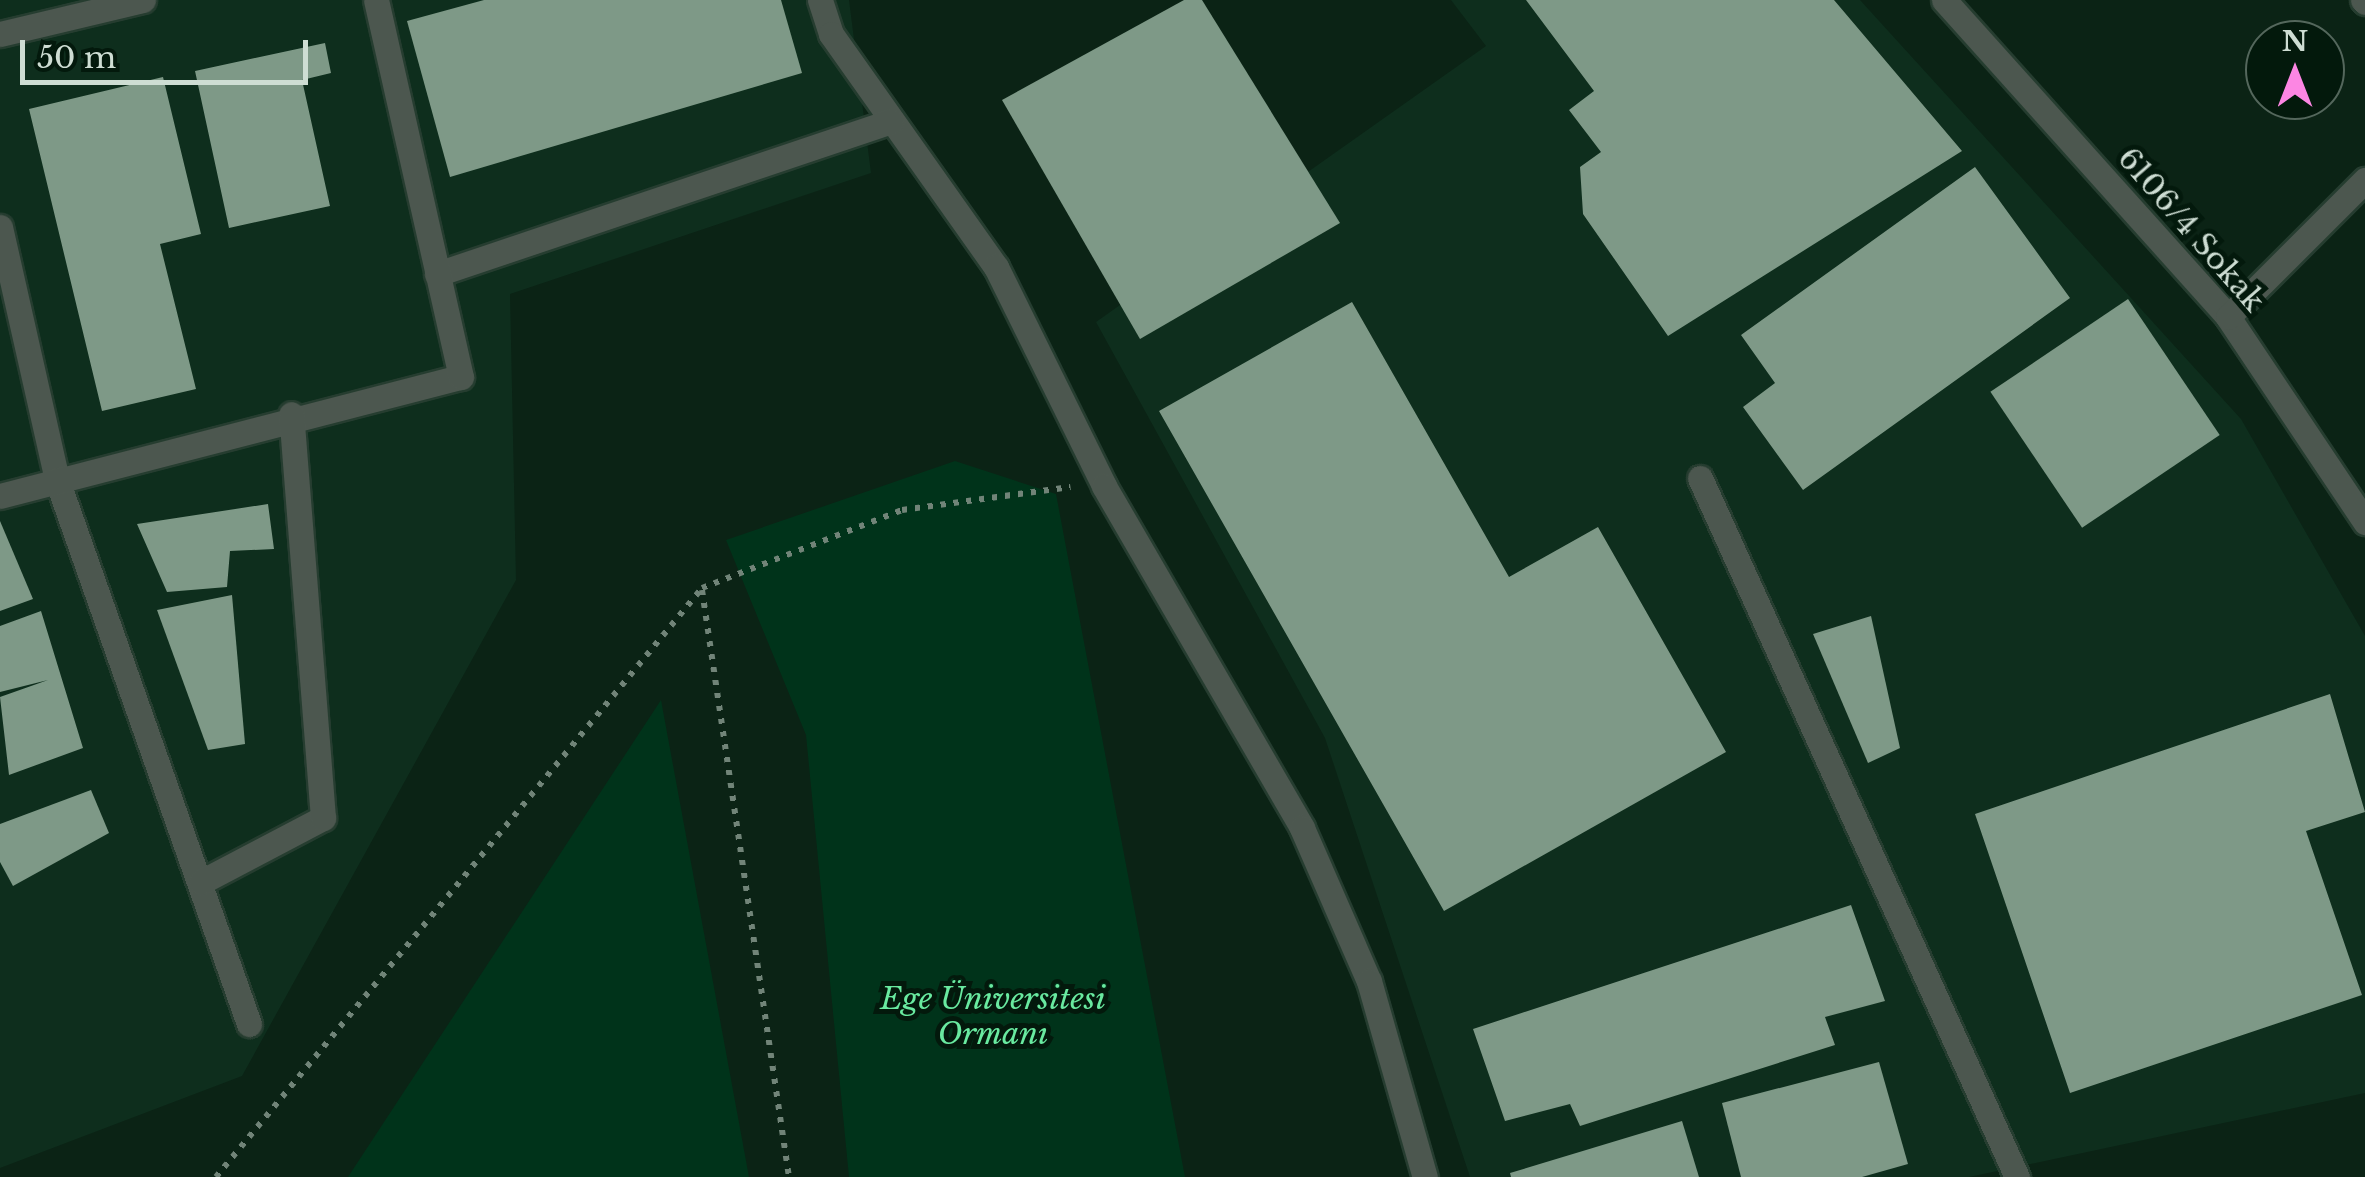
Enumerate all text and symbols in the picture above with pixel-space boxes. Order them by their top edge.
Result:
scale bar [25,20,312,82]
north arrow [2245,20,2345,120]
text: N [2282,24,2308,59]
text: 50 m [37,39,116,76]
street label: 6106/4 Sokak [2110,141,2272,319]
park label: Ege Üniversitesi Ormanı [880,981,1106,1052]

